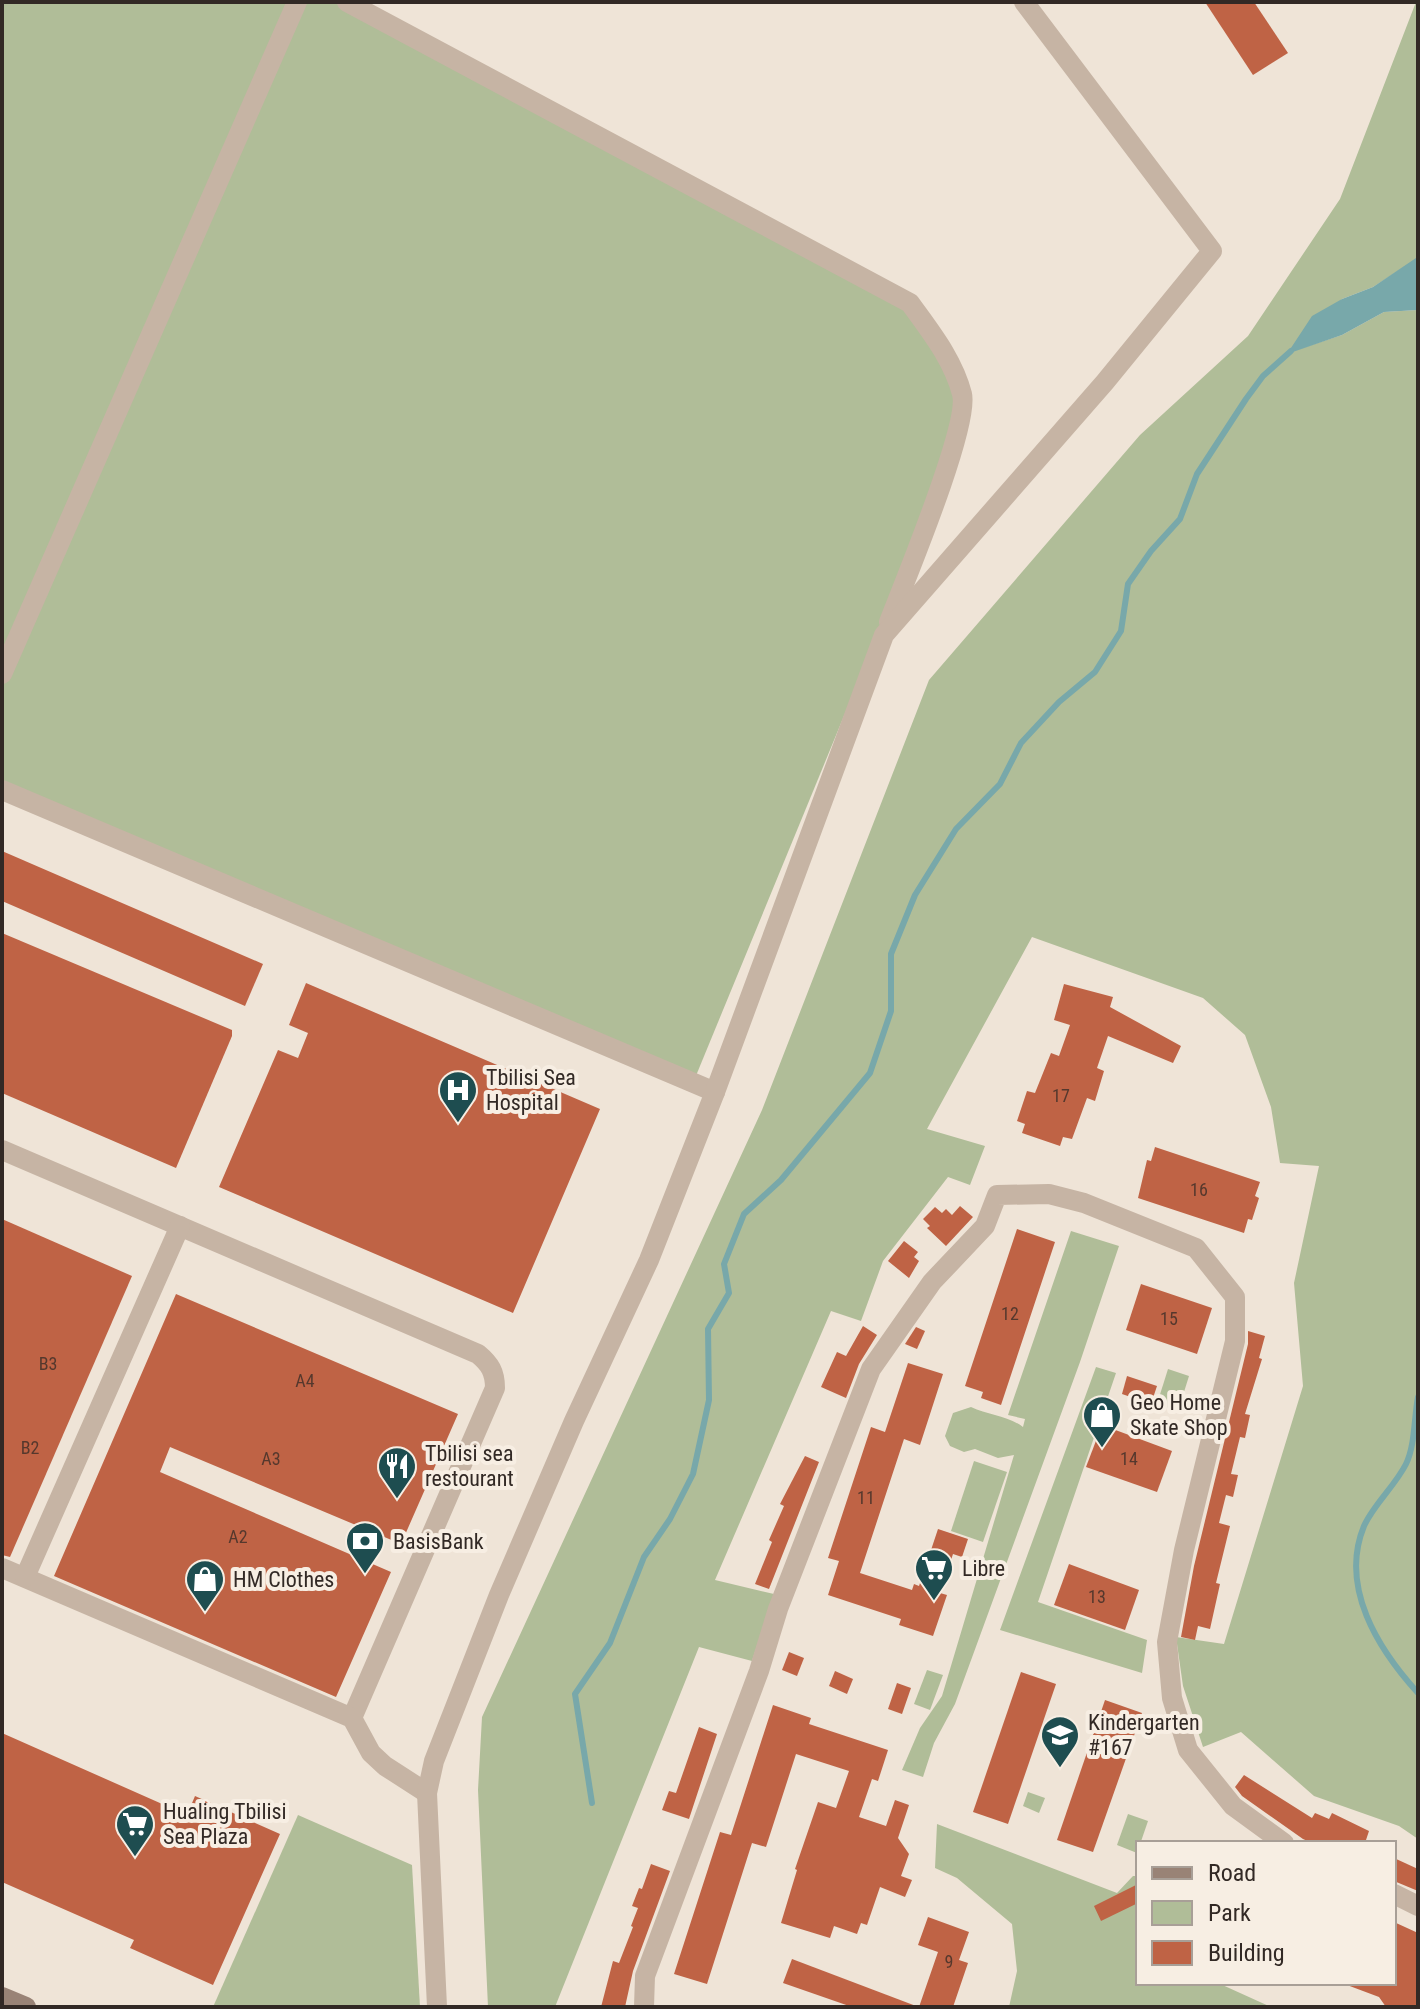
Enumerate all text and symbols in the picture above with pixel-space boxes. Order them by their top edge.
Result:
place label: Tbilisi Sea Hospital [486,1065,576,1115]
hospital icon: Tbilisi Sea Hospital [437,1069,479,1124]
house number: 17 [1052,1085,1070,1106]
house number: 16 [1190,1179,1208,1200]
house number: 12 [1001,1303,1019,1324]
house number: 15 [1160,1308,1178,1329]
house number: B3 [39,1353,57,1374]
house number: A4 [295,1370,315,1391]
place label: Geo Home Skate Shop [1130,1390,1228,1440]
shop icon: Geo Home Skate Shop [1081,1394,1123,1449]
house number: B2 [21,1437,39,1458]
place label: Tbilisi sea restourant [425,1441,514,1491]
restaurant icon: Tbilisi sea restourant [376,1445,418,1500]
house number: A3 [261,1448,281,1469]
house number: 14 [1120,1448,1138,1469]
house number: 11 [857,1487,875,1508]
bank icon: BasisBank [344,1520,386,1575]
house number: A2 [228,1526,248,1547]
place label: BasisBank [393,1529,484,1554]
supermarket icon: Libre [913,1547,955,1602]
place label: Libre [962,1556,1005,1581]
shop icon: HM Clothes [184,1558,226,1613]
place label: HM Clothes [233,1567,334,1592]
house number: 13 [1088,1586,1106,1607]
place label: Kindergarten #167 [1088,1710,1200,1760]
school or university icon: Kindergarten #167 [1039,1714,1081,1769]
place label: Hualing Tbilisi Sea Plaza [163,1799,287,1849]
supermarket icon: Hualing Tbilisi Sea Plaza [114,1803,156,1858]
legend [1136,1841,1396,1985]
text: Road [1208,1859,1256,1887]
text: Park [1208,1899,1251,1927]
text: Building [1208,1939,1285,1967]
house number: 9 [945,1951,953,1972]

